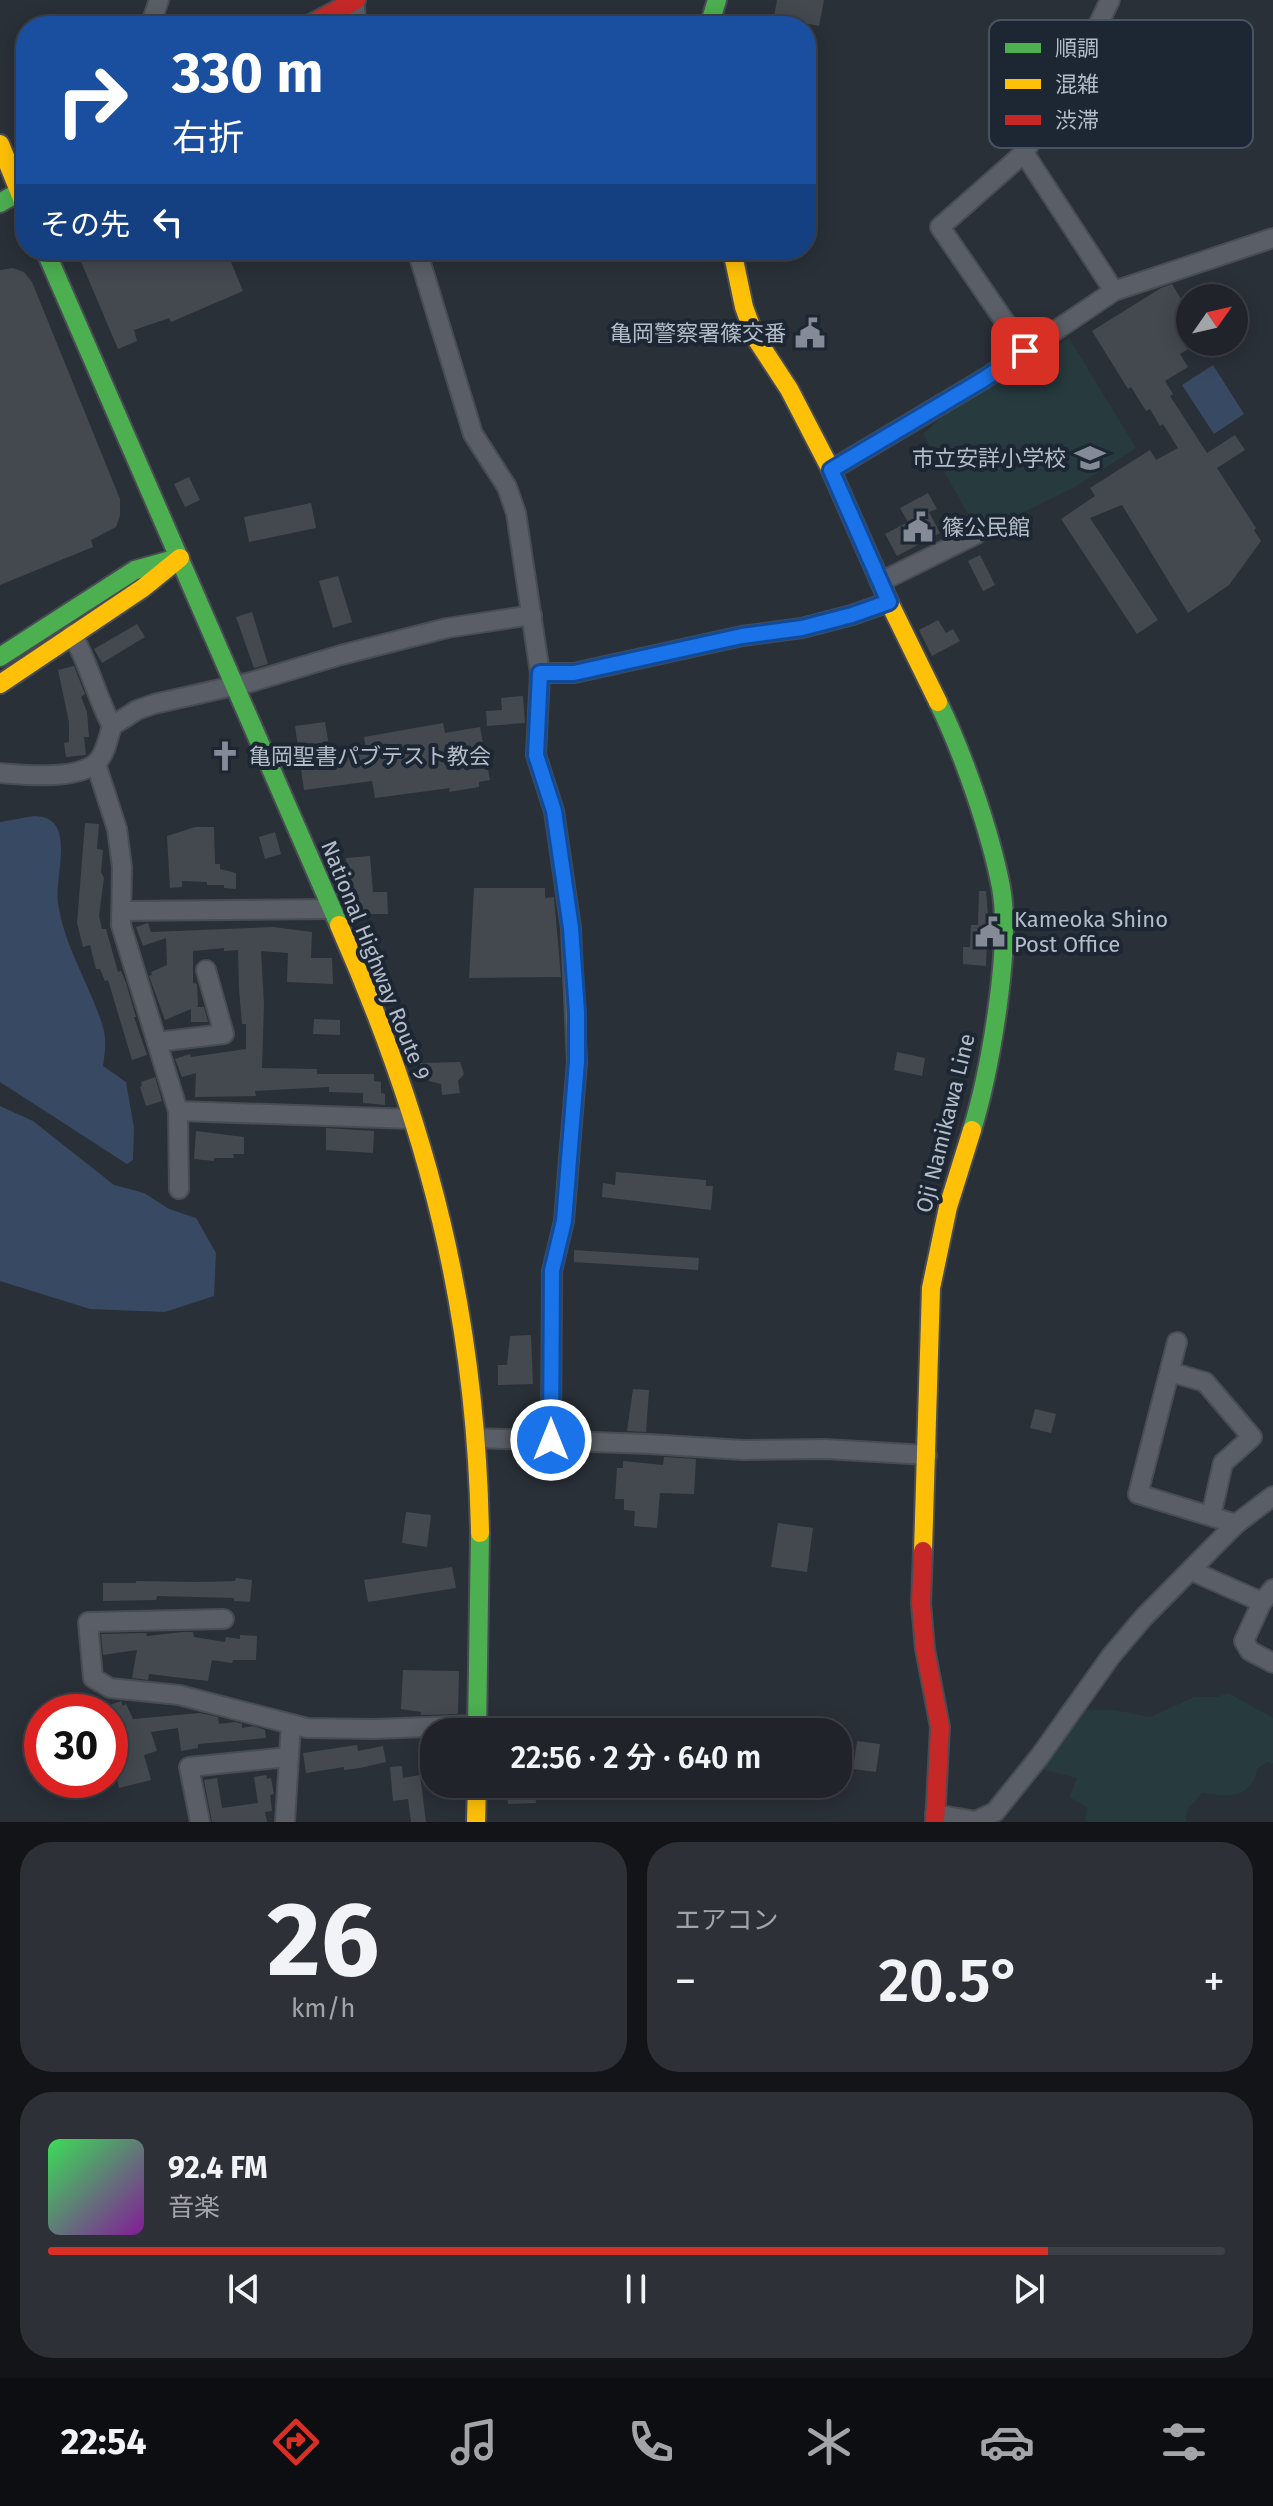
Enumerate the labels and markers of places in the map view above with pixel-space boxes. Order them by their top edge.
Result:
public building icon: 亀岡警察署篠交番 [793,316,827,350]
pin [991,317,1059,385]
place label: 亀岡警察署篠交番 [610,320,786,347]
school or university icon: 市立安詳小学校 [1073,441,1107,475]
place label: 市立安詳小学校 [912,445,1066,472]
public building icon: 篠公民館 [901,510,935,544]
place label: 篠公民館 [942,514,1030,541]
church icon: 亀岡聖書パブテスト教会 [208,739,242,773]
place label: 亀岡聖書パブテスト教会 [249,743,491,770]
place label: Kameoka Shino Post Office [1014,906,1168,958]
public building icon: Kameoka Shino Post Office [973,915,1007,949]

